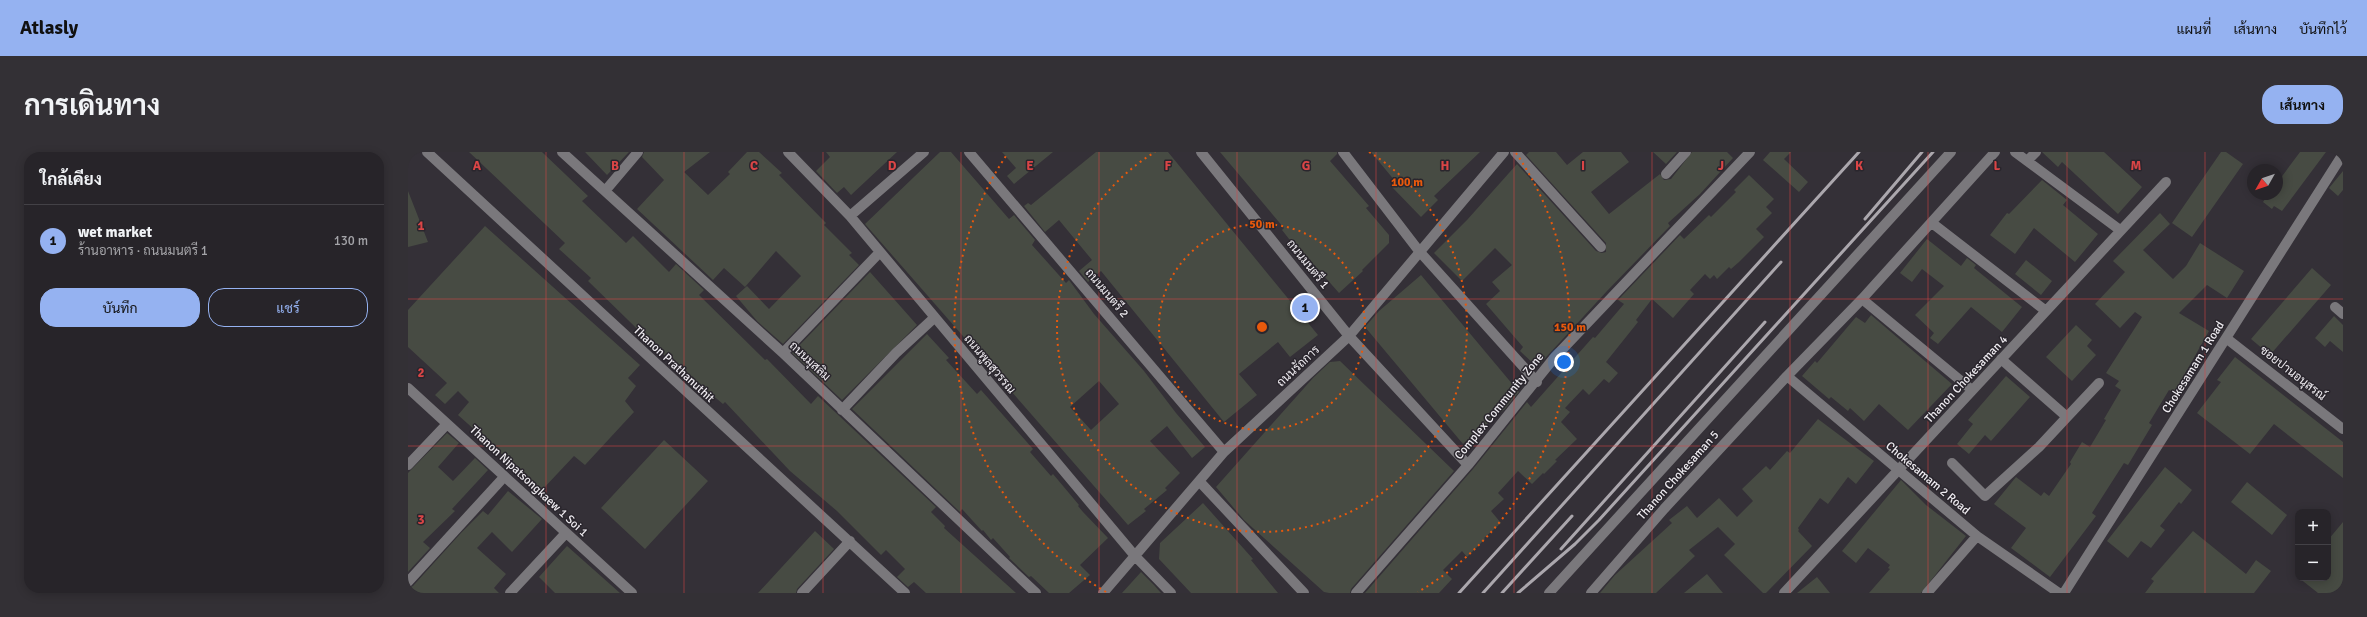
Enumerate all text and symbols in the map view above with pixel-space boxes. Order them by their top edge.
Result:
text: Atlasly [20,16,78,40]
text: แผนที่ [2176,21,2211,38]
text: เส้นทาง [2233,21,2277,38]
text: บันทึกไว้ [2299,21,2347,38]
button: เส้นทาง [2262,85,2343,124]
text: การเดินทาง [24,89,160,123]
text: A [473,158,482,174]
text: B [611,158,619,174]
text: C [750,158,758,174]
text: D [888,158,897,174]
text: E [1026,158,1034,174]
text: F [1165,158,1172,174]
text: G [1302,158,1310,174]
text: H [1441,158,1449,174]
text: I [1581,158,1585,174]
text: J [1718,158,1724,174]
text: K [1855,158,1863,174]
text: L [1994,158,2001,174]
text: M [2131,158,2142,174]
north arrow [2247,164,2283,200]
text: ใกล้เคียง [40,169,102,190]
text: 100 m [1391,175,1423,190]
text: 50 m [1249,217,1275,232]
text: 1 [417,218,425,234]
text: wet market [78,223,152,241]
text: 1 [49,233,57,249]
text: 130 m [334,233,368,249]
street label: ถนนมนตรี 1 [1283,236,1333,292]
text: ร้านอาหาร · ถนนมนตรี 1 [78,243,208,259]
street label: ถนนมนตรี 2 [1082,265,1132,321]
button: บันทึก [40,288,200,327]
button: แชร์ [208,288,368,327]
pin: 1 [1292,293,1318,323]
street label: Chokesamam 1 Road [2159,318,2228,416]
centre of rings [1255,320,1269,334]
text: 150 m [1554,320,1586,335]
street label: Thanon Prathanuthit [630,323,717,406]
street label: ถนนพูลสุวรรณ [960,332,1019,398]
street label: Thanon Chokesaman 4 [1922,332,2011,426]
street label: ถนนมุสลิม [785,339,833,385]
street label: ถนนรัถการ [1274,342,1323,390]
street label: ซอยปานอนุสรณ์ [2256,342,2329,405]
street label: Complex Community Zone [1452,350,1547,463]
your location [1554,352,1574,372]
text: 2 [417,365,425,381]
street label: Thanon Nipatsongkaew 1 Soi 1 [466,423,591,540]
street label: Thanon Chokesaman 5 [1634,428,1722,523]
street label: Chokesamam 2 Road [1882,439,1973,518]
map controls [2295,509,2331,581]
button: + [2295,509,2331,545]
text: 3 [417,512,425,528]
button: − [2295,545,2331,581]

